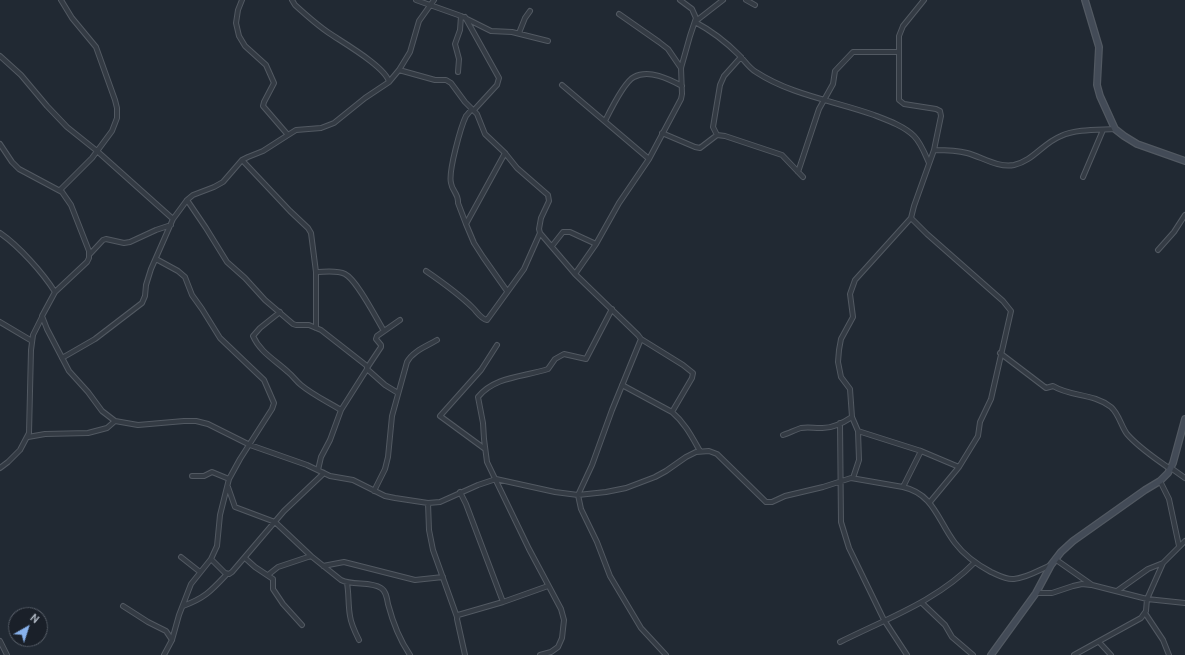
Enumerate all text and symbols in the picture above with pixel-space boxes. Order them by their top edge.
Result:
north arrow [8,607,48,647]
text: N [27,611,42,626]

